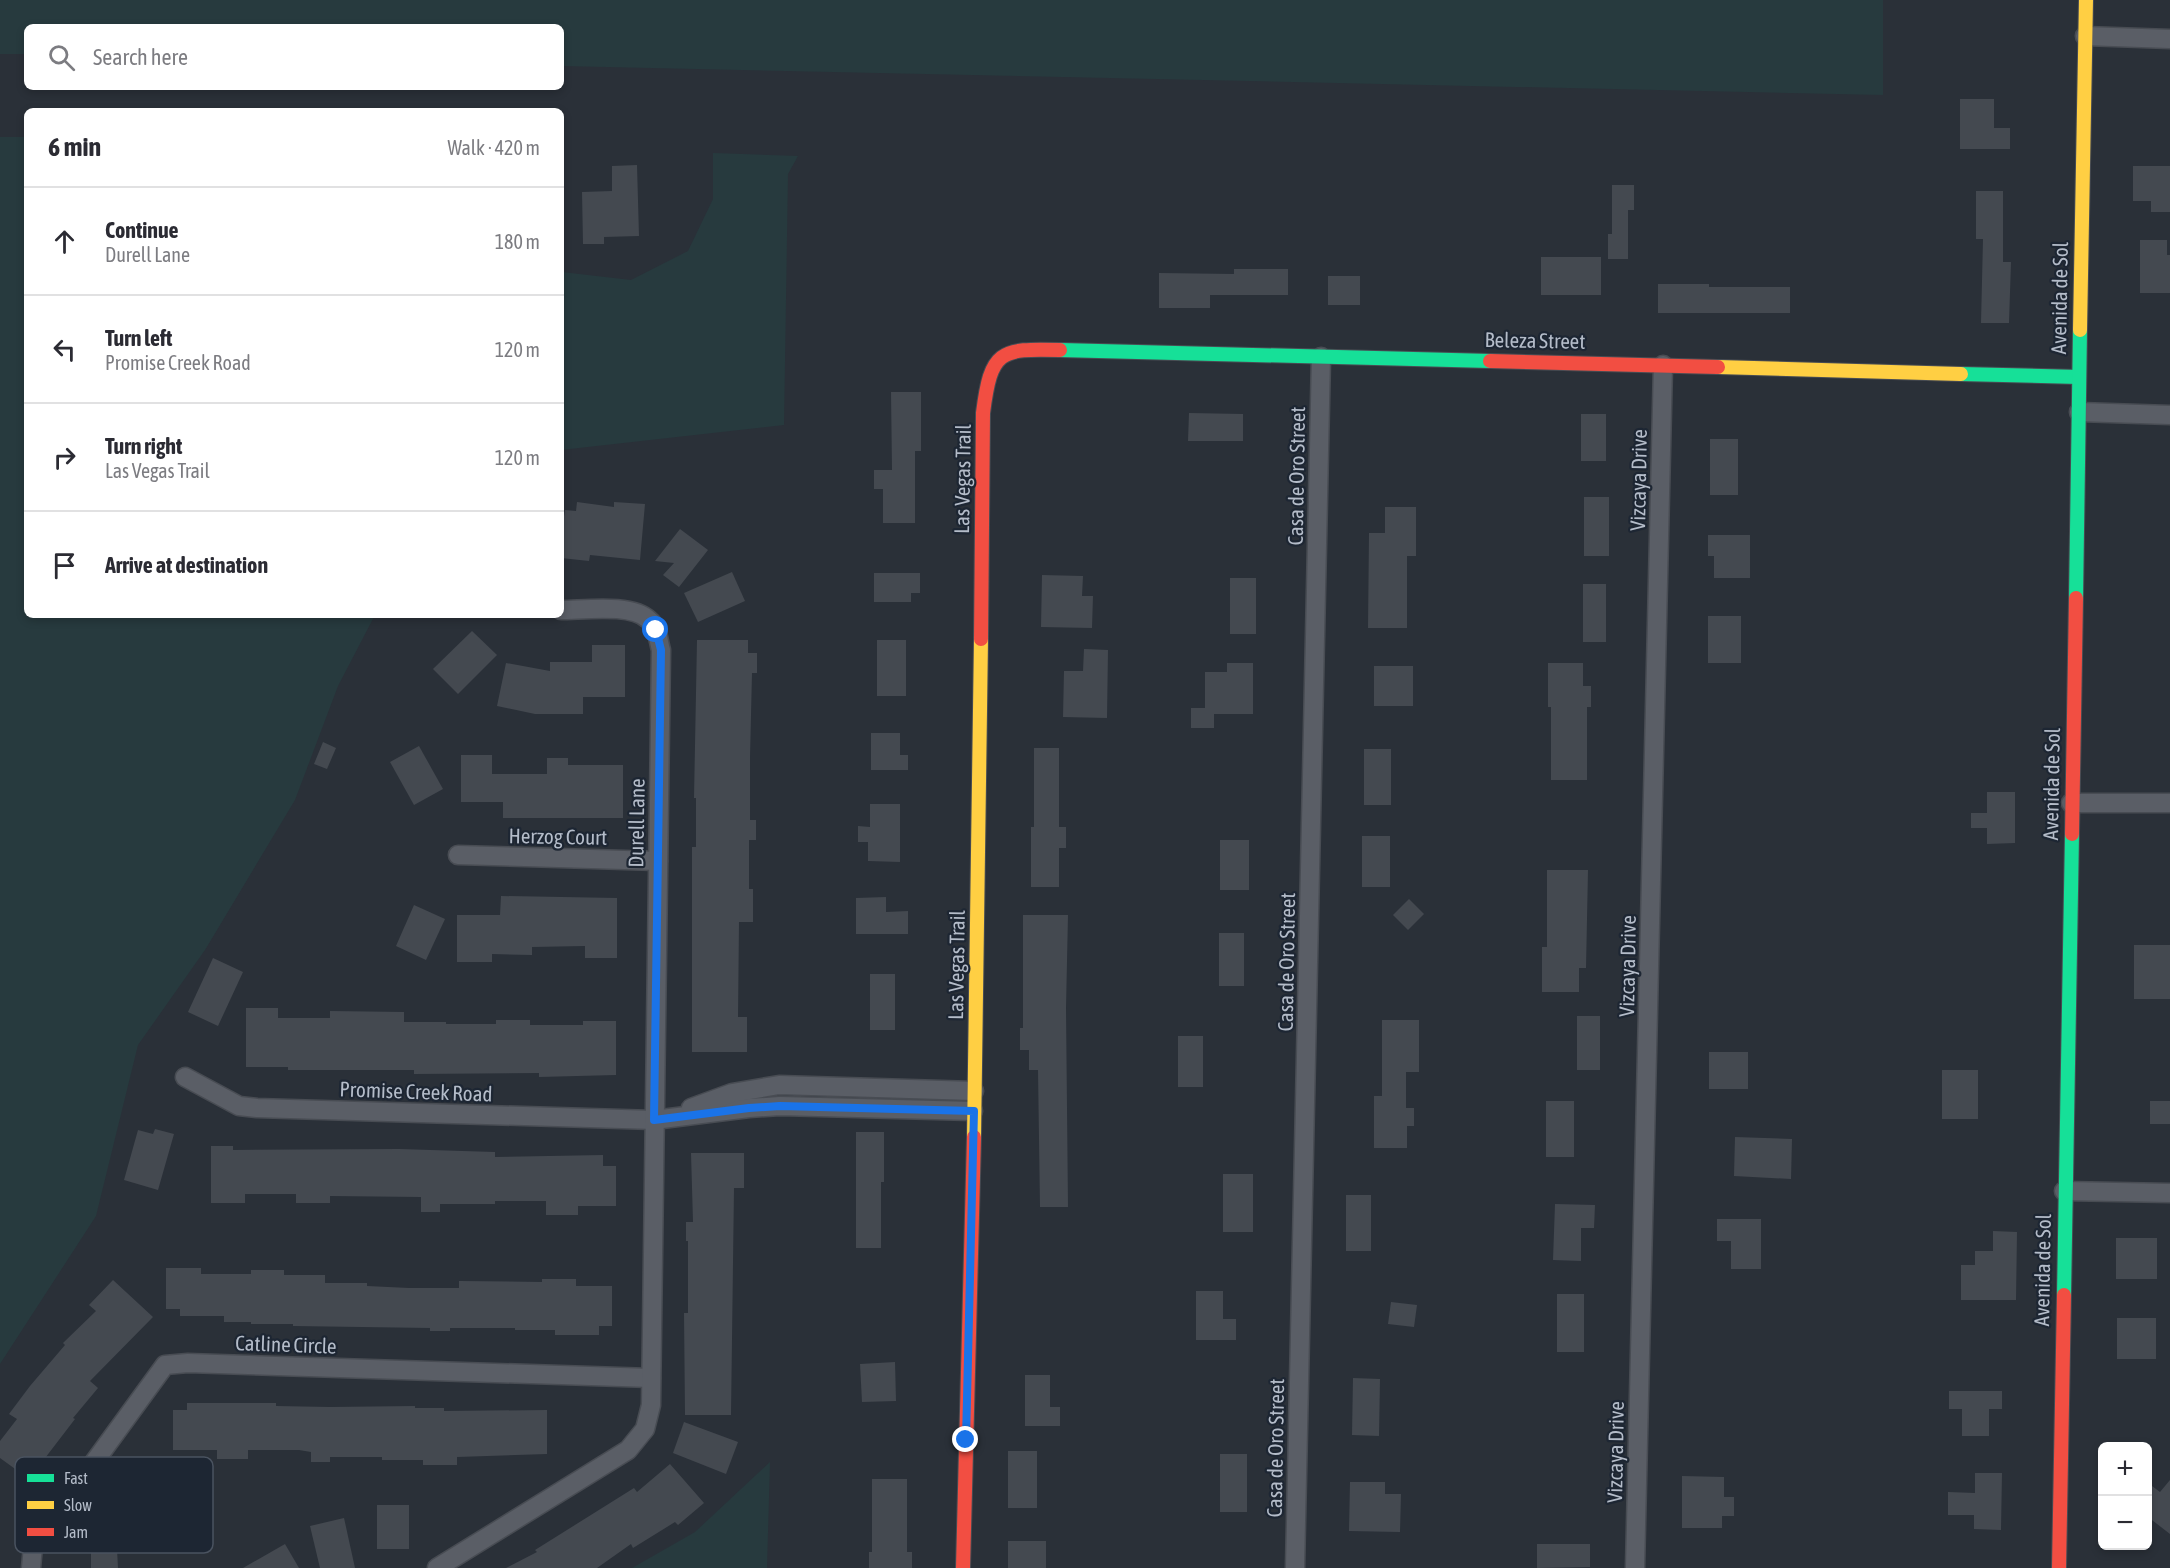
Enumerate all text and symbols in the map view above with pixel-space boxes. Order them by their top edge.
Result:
search box [24,24,564,90]
icon: search [45,41,78,74]
text: Search here [93,44,188,70]
text: 6 min [48,132,101,162]
text: Walk · 420 m [448,136,540,159]
text: Continue [105,217,179,243]
icon: ahead [48,225,81,258]
text: 180 m [495,230,540,253]
street label: Avenida de Sol [2046,241,2072,354]
text: Durell Lane [105,243,190,266]
text: Turn left [105,325,172,351]
street label: Beleza Street [1484,327,1586,353]
icon: left [48,333,81,366]
text: 120 m [495,338,540,361]
text: Promise Creek Road [105,351,251,374]
street label: Casa de Oro Street [1283,406,1309,546]
street label: Las Vegas Trail [949,423,975,534]
street label: Vizcaya Drive [1625,429,1651,531]
text: Turn right [105,433,182,459]
icon: right [48,441,81,474]
text: 120 m [495,446,540,469]
text: Las Vegas Trail [105,459,210,482]
icon: arrive [48,549,81,582]
text: Arrive at destination [105,552,268,578]
route start [642,616,668,642]
street label: Avenida de Sol [2038,727,2064,840]
street label: Durell Lane [623,778,649,868]
street label: Herzog Court [509,823,607,849]
street label: Casa de Oro Street [1273,892,1299,1032]
street label: Las Vegas Trail [943,909,969,1020]
street label: Vizcaya Drive [1614,915,1640,1017]
street label: Promise Creek Road [339,1076,493,1106]
street label: Avenida de Sol [2029,1213,2055,1326]
street label: Catline Circle [235,1330,337,1358]
street label: Casa de Oro Street [1262,1378,1288,1518]
street label: Vizcaya Drive [1602,1401,1628,1503]
route end [952,1426,978,1452]
map controls [2098,1442,2152,1550]
button: + [2098,1442,2152,1496]
legend [15,1457,213,1553]
text: Fast [64,1469,88,1487]
text: Slow [64,1496,92,1514]
button: − [2098,1496,2152,1550]
text: Jam [64,1523,88,1541]

